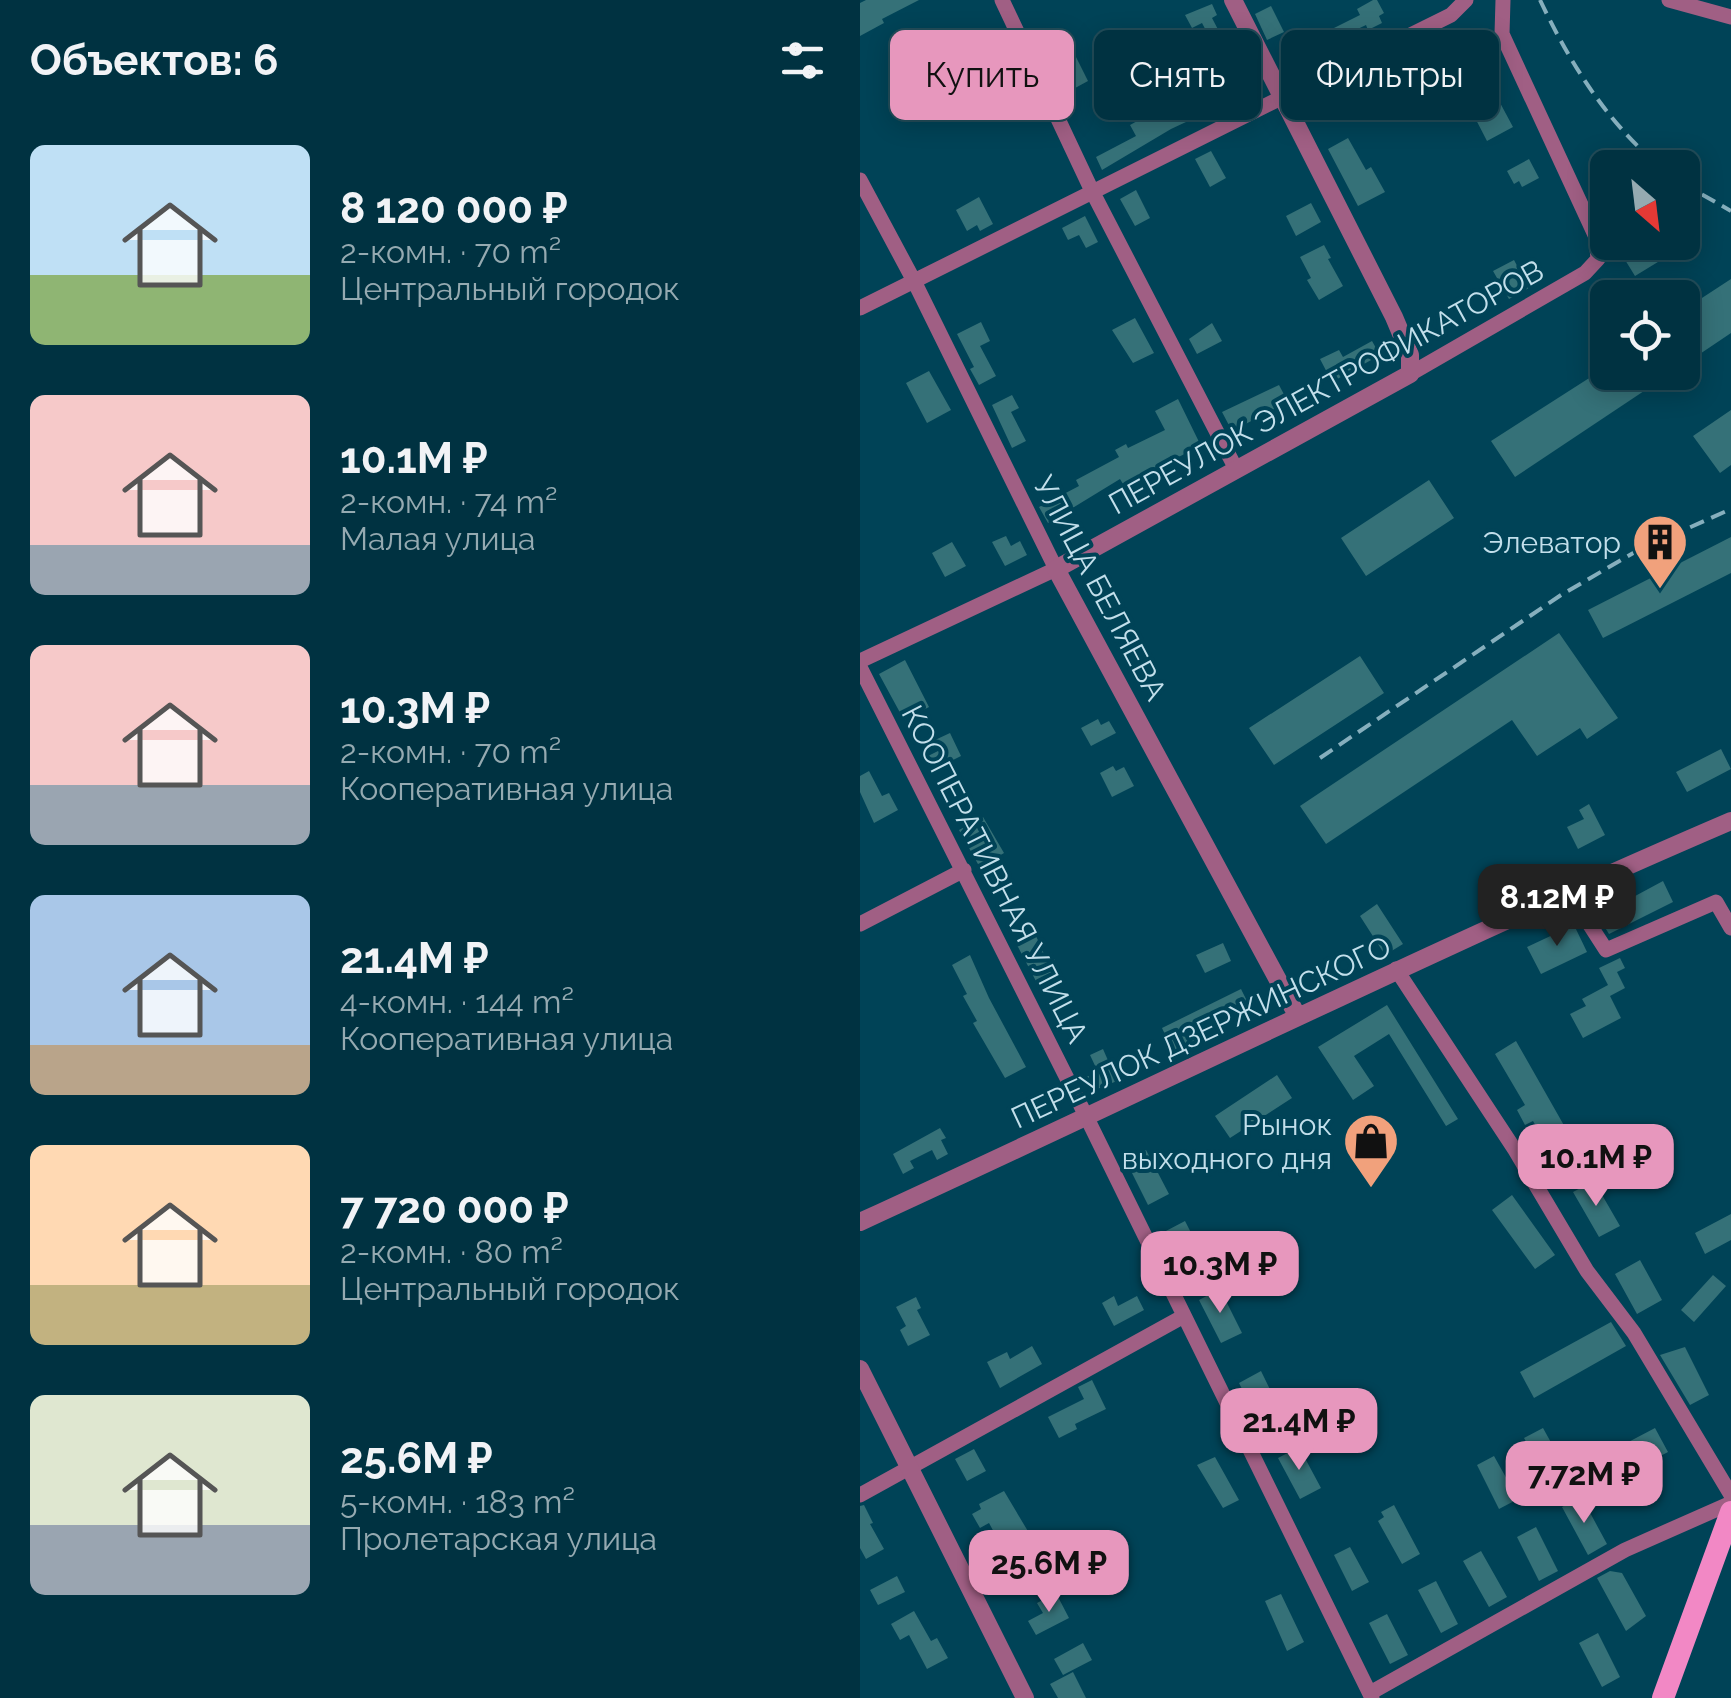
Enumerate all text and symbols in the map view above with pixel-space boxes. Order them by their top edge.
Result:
chip: Купить [890,30,1074,120]
chip: Снять [1094,30,1261,120]
chip: Фильтры [1281,30,1499,120]
icon: filters [775,33,830,88]
text: Объектов: 6 [30,36,278,85]
north arrow [1590,150,1700,260]
map controls [1590,150,1700,390]
text: 8 120 000 ₽ [340,184,568,233]
icon: home [110,185,230,305]
text: 2-комн. · 70 m² [340,233,561,270]
street label: ПЕРЕУЛОК ЭЛЕКТРОФИКАТОРОВ [1103,253,1549,521]
text: Центральный городок [340,270,680,307]
button: locate [1590,280,1700,390]
text: 10.1M ₽ [340,434,488,483]
icon: home [110,435,230,555]
street label: УЛИЦА БЕЛЯЕВА [1026,470,1174,706]
text: 2-комн. · 74 m² [340,483,557,520]
building icon: Элеватор [1630,512,1690,591]
text: Малая улица [340,520,535,557]
place label: Элеватор [1482,525,1621,560]
text: 10.3M ₽ [340,684,490,733]
icon: home [110,685,230,805]
street label: КООПЕРАТИВНАЯ УЛИЦА [895,700,1095,1048]
text: 2-комн. · 70 m² [340,733,561,770]
text: Кооперативная улица [340,770,673,807]
pin: 8.12M ₽ [1465,864,1649,949]
text: 8.12M ₽ [1500,878,1614,915]
street label: ПЕРЕУЛОК ДЗЕРЖИНСКОГО [1006,929,1396,1135]
text: 21.4M ₽ [340,934,489,983]
icon: home [110,935,230,1055]
text: 4-комн. · 144 m² [340,983,574,1020]
text: Кооперативная улица [340,1020,673,1057]
place label: Рынок выходного дня [1122,1107,1332,1176]
shop icon: Рынок выходного дня [1341,1111,1401,1190]
pin: 10.1M ₽ [1504,1124,1688,1209]
text: 10.1M ₽ [1540,1138,1652,1175]
text: 7 720 000 ₽ [340,1184,569,1233]
icon: home [110,1185,230,1305]
pin: 10.3M ₽ [1128,1231,1312,1316]
text: 2-комн. · 80 m² [340,1233,563,1270]
text: 10.3M ₽ [1163,1245,1277,1282]
text: Центральный городок [340,1270,680,1307]
pin: 21.4M ₽ [1207,1388,1391,1473]
text: 21.4M ₽ [1242,1402,1356,1439]
text: 25.6M ₽ [340,1434,493,1483]
icon: home [110,1435,230,1555]
pin: 7.72M ₽ [1492,1441,1676,1526]
text: 7.72M ₽ [1528,1455,1640,1492]
text: 5-комн. · 183 m² [340,1483,575,1520]
text: Пролетарская улица [340,1520,657,1557]
pin: 25.6M ₽ [957,1530,1141,1615]
text: 25.6M ₽ [991,1544,1107,1581]

